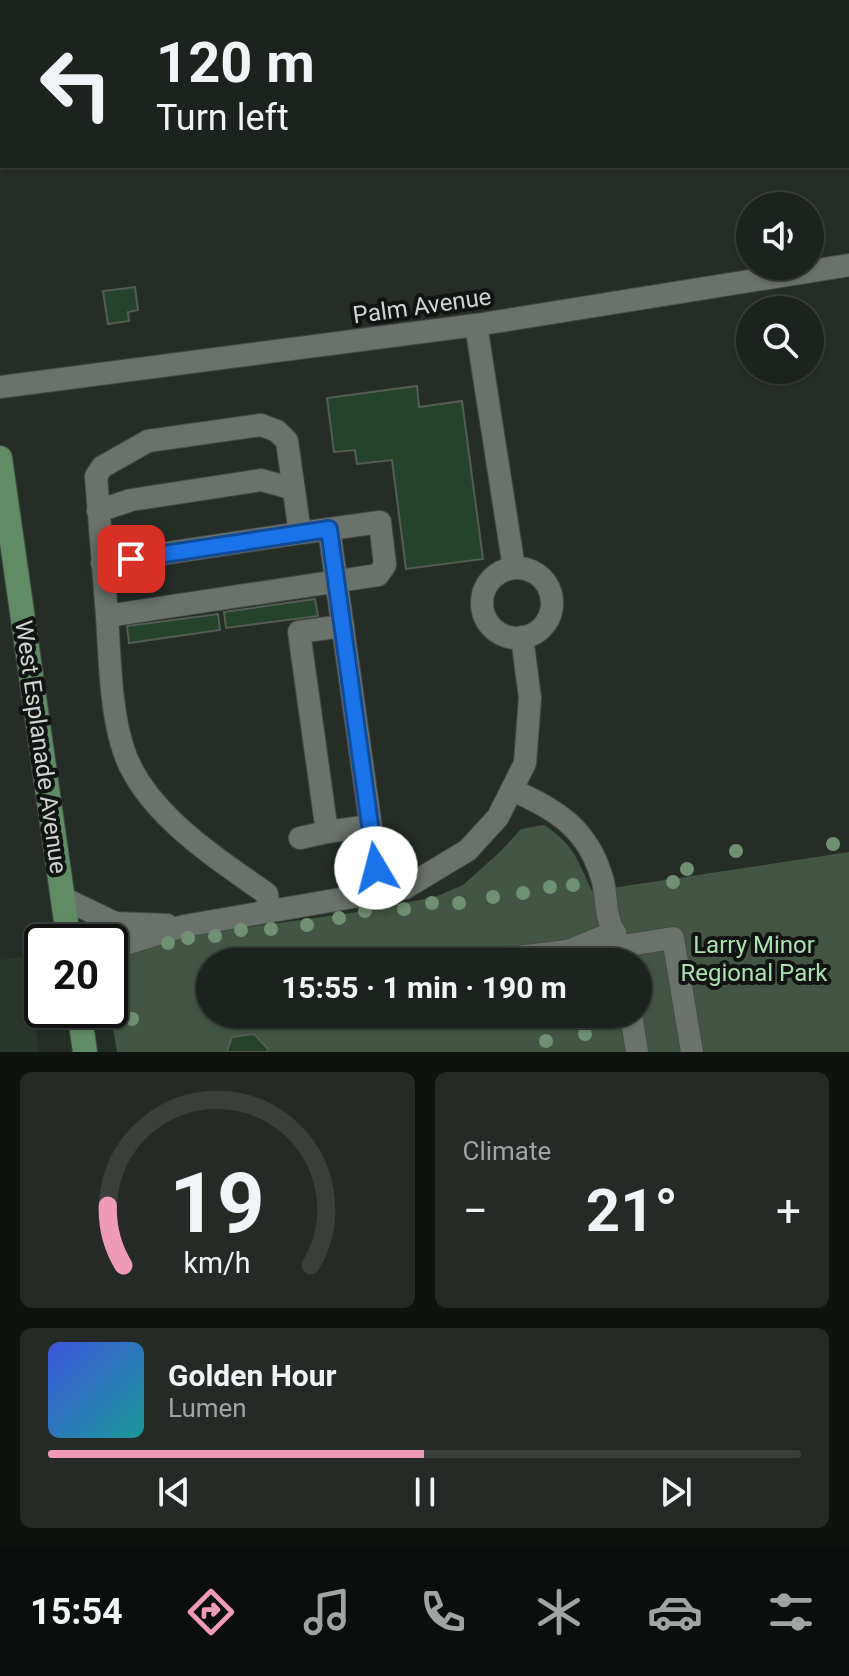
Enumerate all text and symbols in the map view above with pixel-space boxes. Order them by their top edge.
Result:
text: 120 m [156,30,315,96]
icon: left [24,32,128,136]
text: Turn left [156,97,289,139]
map controls [736,192,824,384]
button: sound [736,192,824,280]
street label: Palm Avenue [351,282,493,330]
button: search [736,296,824,384]
pin [97,525,165,593]
icon: arrive [109,537,153,581]
street label: West Esplanade Avenue [9,619,73,875]
position arrow [334,826,418,910]
speed limit sign: 20 [24,924,128,1028]
park label: Larry Minor Regional Park [681,931,828,987]
text: 15:55 · 1 min · 190 m [281,970,567,1005]
text: Climate [463,1136,551,1166]
text: 19 [170,1155,265,1252]
text: 21° [586,1175,678,1246]
text: − [463,1185,488,1237]
text: + [776,1185,801,1237]
text: km/h [184,1246,251,1280]
text: Golden Hour [168,1358,337,1393]
text: Lumen [168,1393,247,1423]
icon: previous [152,1470,196,1514]
icon: pause [403,1470,447,1514]
icon: next [654,1470,698,1514]
icon: directions [183,1584,239,1640]
icon: music [299,1584,355,1640]
icon: phone [415,1584,471,1640]
icon: climate [531,1584,587,1640]
icon: car [647,1584,703,1640]
icon: filters [763,1584,819,1640]
text: 15:54 [30,1591,123,1633]

